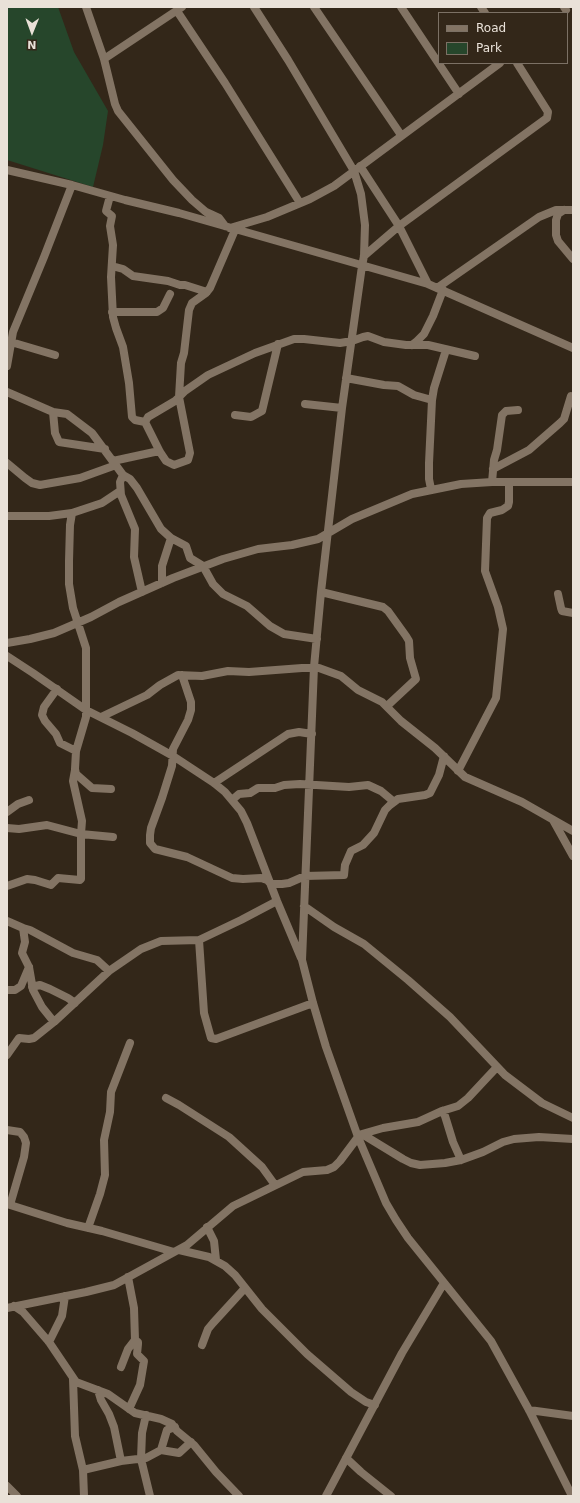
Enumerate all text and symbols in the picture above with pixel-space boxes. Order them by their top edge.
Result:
north arrow [12,12,52,52]
legend [438,12,568,64]
text: Road [476,21,506,35]
text: N [27,38,37,51]
text: Park [476,41,502,55]

